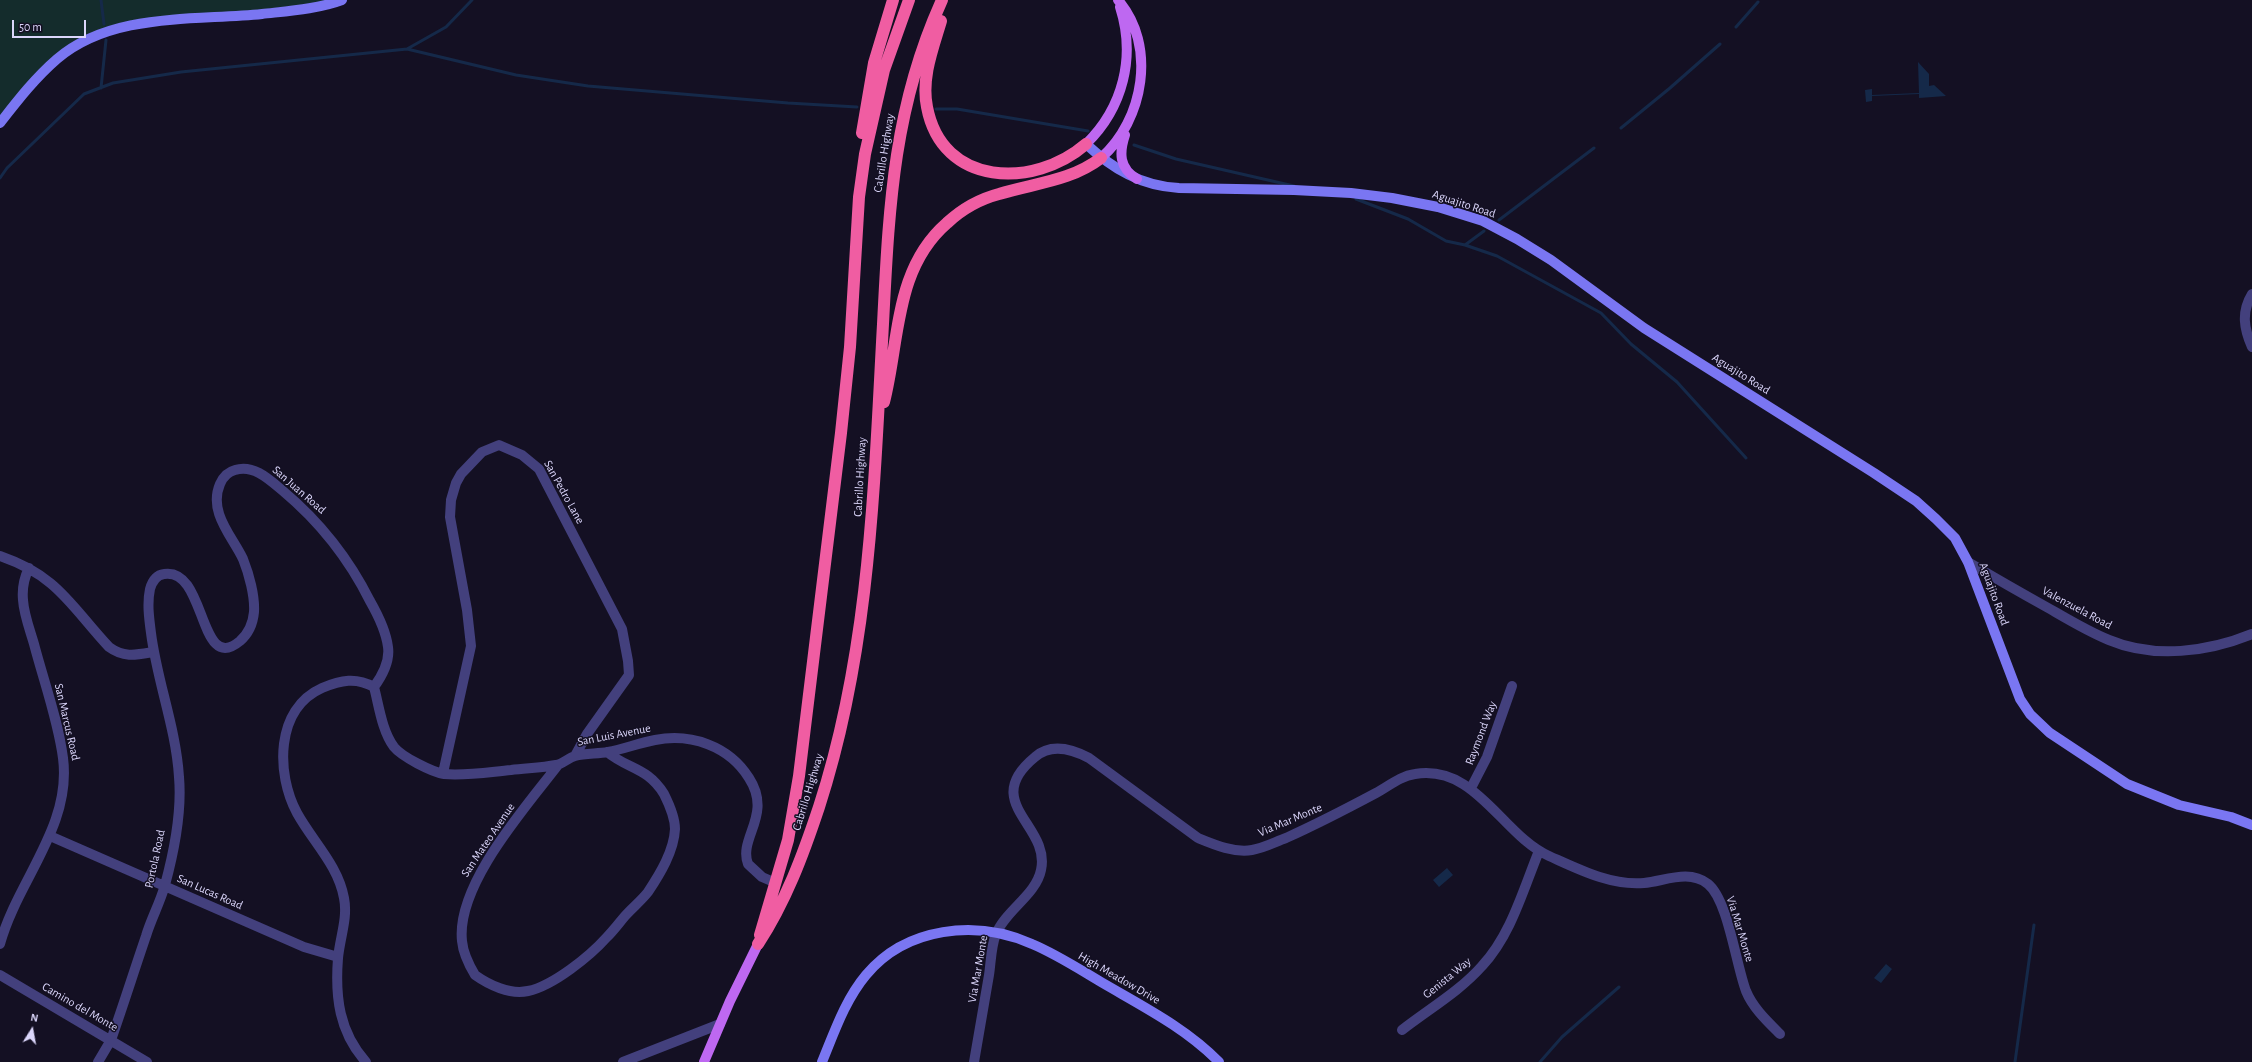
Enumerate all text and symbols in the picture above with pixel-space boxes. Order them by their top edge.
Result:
scale bar [14,12,88,38]
text: 50 m [19,21,42,33]
street label: Cabrillo Highway [871,112,897,194]
street label: Aguajito Road [1430,187,1498,221]
street label: Aguajito Road [1709,350,1773,398]
street label: Cabrillo Highway [851,437,869,517]
street label: San Pedro Lane [541,458,587,526]
street label: San Juan Road [269,463,329,517]
street label: Aguajito Road [1976,561,2012,627]
street label: Valenzuela Road [2039,583,2115,633]
street label: San Marcus Road [51,682,83,762]
street label: Raymond Way [1462,699,1500,767]
street label: San Luis Avenue [576,721,652,749]
street label: Cabrillo Highway [789,752,827,832]
street label: San Mateo Avenue [458,800,518,880]
street label: Via Mar Monte [1256,800,1324,840]
street label: Portola Road [142,829,168,889]
street label: San Lucas Road [175,871,245,913]
street label: Via Mar Monte [1723,894,1757,964]
street label: Via Mar Monte [965,934,991,1004]
street label: High Meadow Drive [1075,949,1163,1007]
street label: Genista Way [1420,954,1474,1002]
street label: Camino del Monte [39,979,121,1035]
north arrow [12,1010,52,1050]
text: N [30,1012,39,1024]

